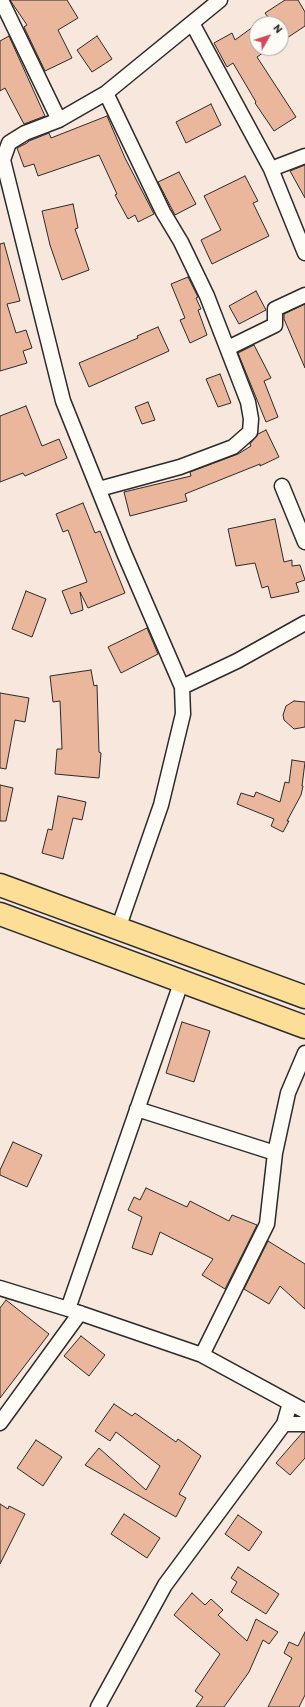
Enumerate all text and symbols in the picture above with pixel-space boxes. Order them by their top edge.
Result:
north arrow [249,16,289,56]
text: N [271,22,285,36]

